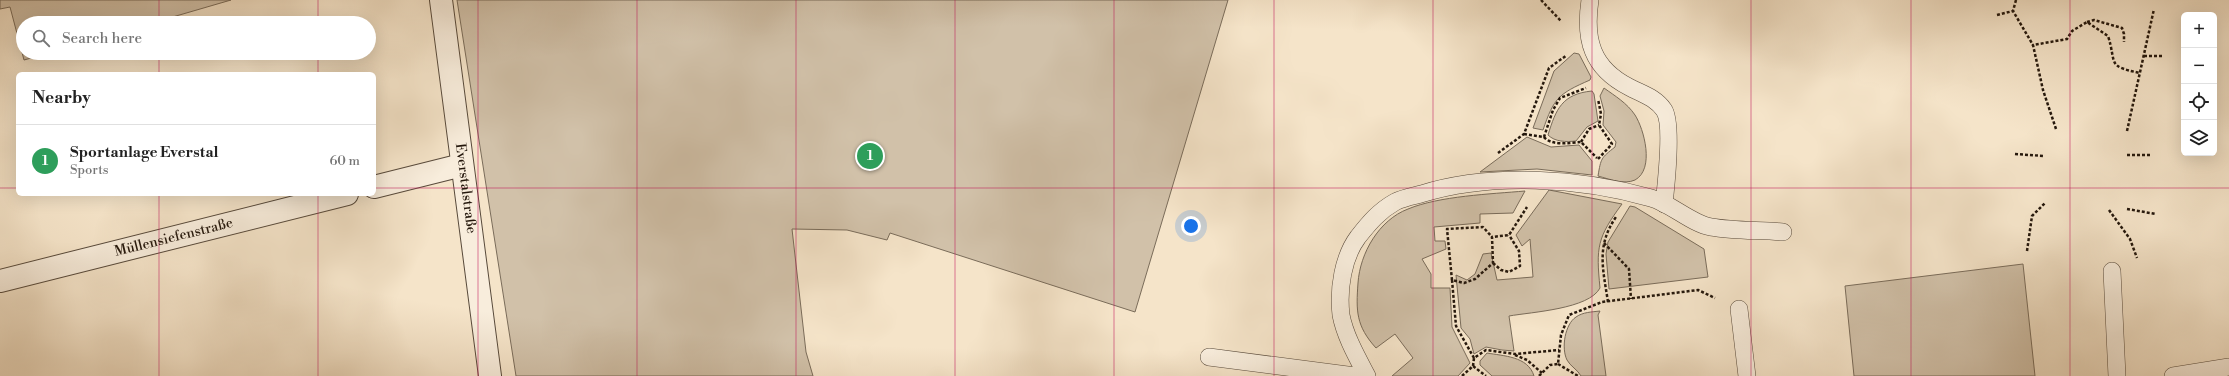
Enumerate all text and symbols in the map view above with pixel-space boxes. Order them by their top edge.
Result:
map controls [2181,12,2217,156]
button: + [2181,12,2217,48]
search box [16,16,376,60]
icon: search [30,27,52,49]
text: Search here [62,29,142,48]
button: − [2181,48,2217,84]
button: locate [2181,84,2217,120]
text: Nearby [32,87,91,109]
button: layers [2181,120,2217,156]
pin: 1 [857,141,883,171]
street label: Everstalstraße [451,142,480,235]
text: Sportanlage Everstal [70,143,219,162]
text: 1 [42,153,48,169]
text: 60 m [329,153,360,169]
text: Sports [70,162,109,178]
street label: Müllensiefenstraße [113,214,235,261]
your location [1181,216,1201,236]

